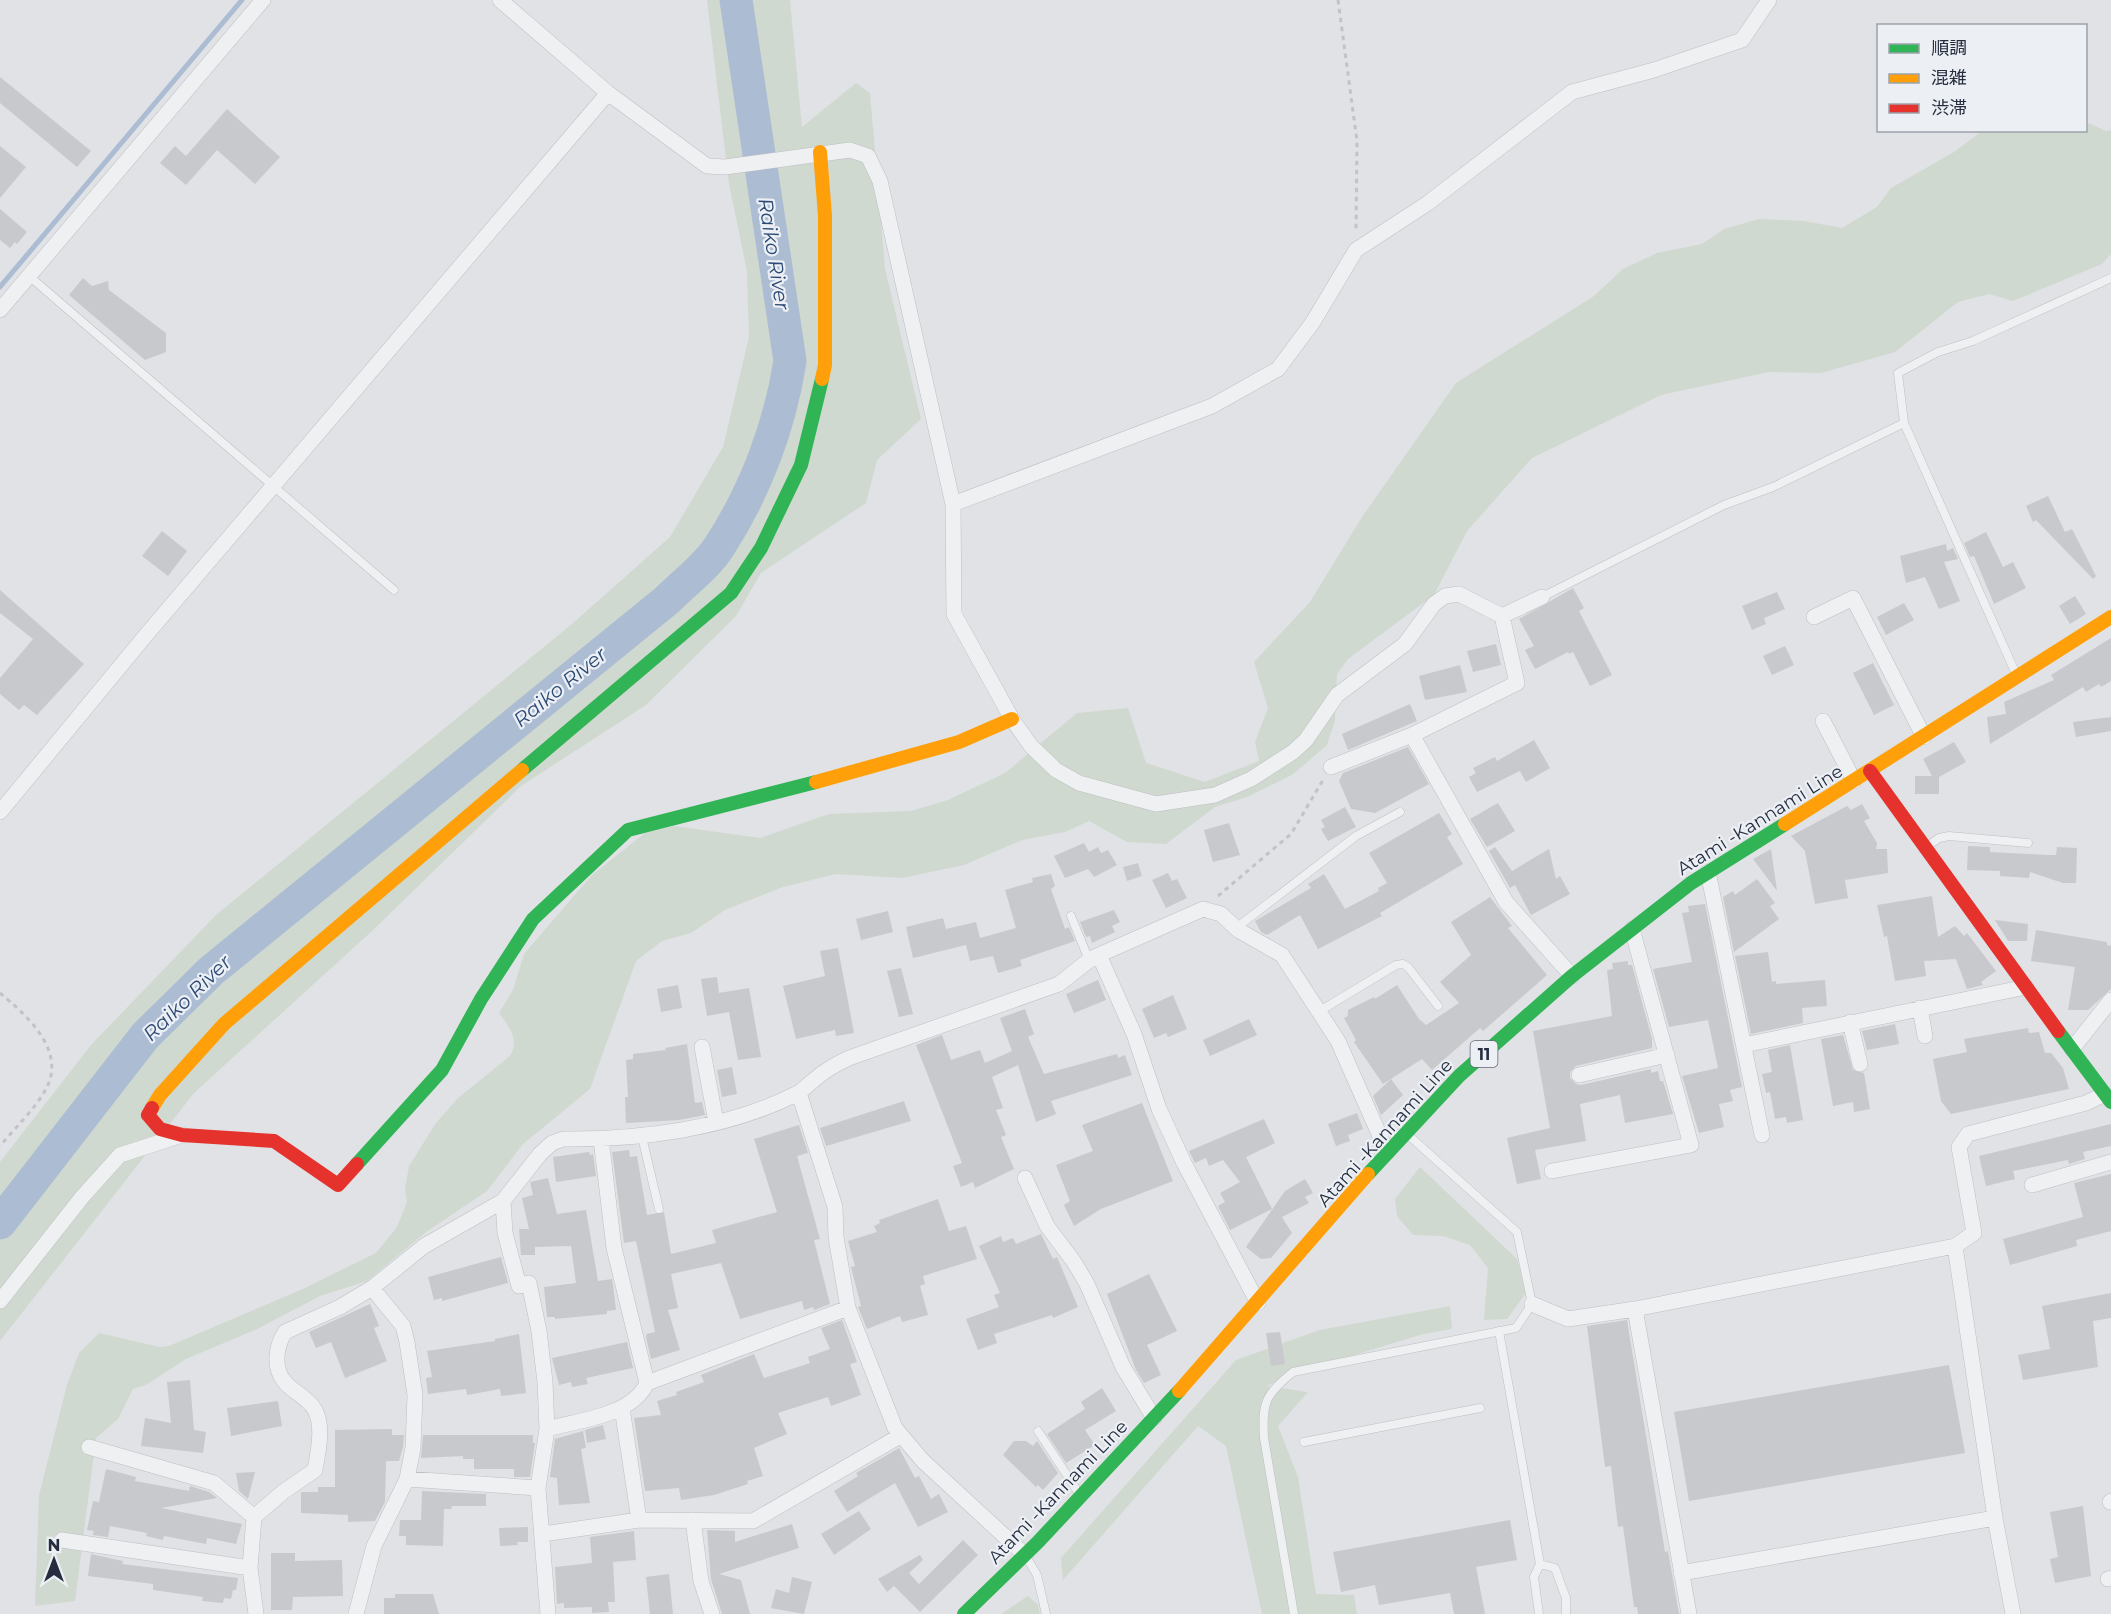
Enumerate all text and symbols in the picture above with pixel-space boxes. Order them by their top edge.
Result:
legend [1877,24,2087,132]
text: 順調 [1931,37,1967,59]
text: 混雑 [1931,67,1967,89]
text: 渋滞 [1931,97,1967,119]
water label: Raiko River [753,196,795,313]
water label: Raiko River [508,641,612,732]
street label: Atami -Kannami Line [1673,760,1847,880]
water label: Raiko River [138,949,237,1046]
road number: 11 [1470,1041,1498,1067]
street label: Atami -Kannami Line [1313,1055,1457,1211]
street label: Atami -Kannami Line [984,1416,1132,1568]
north arrow [24,1530,84,1590]
text: N [48,1536,60,1555]

